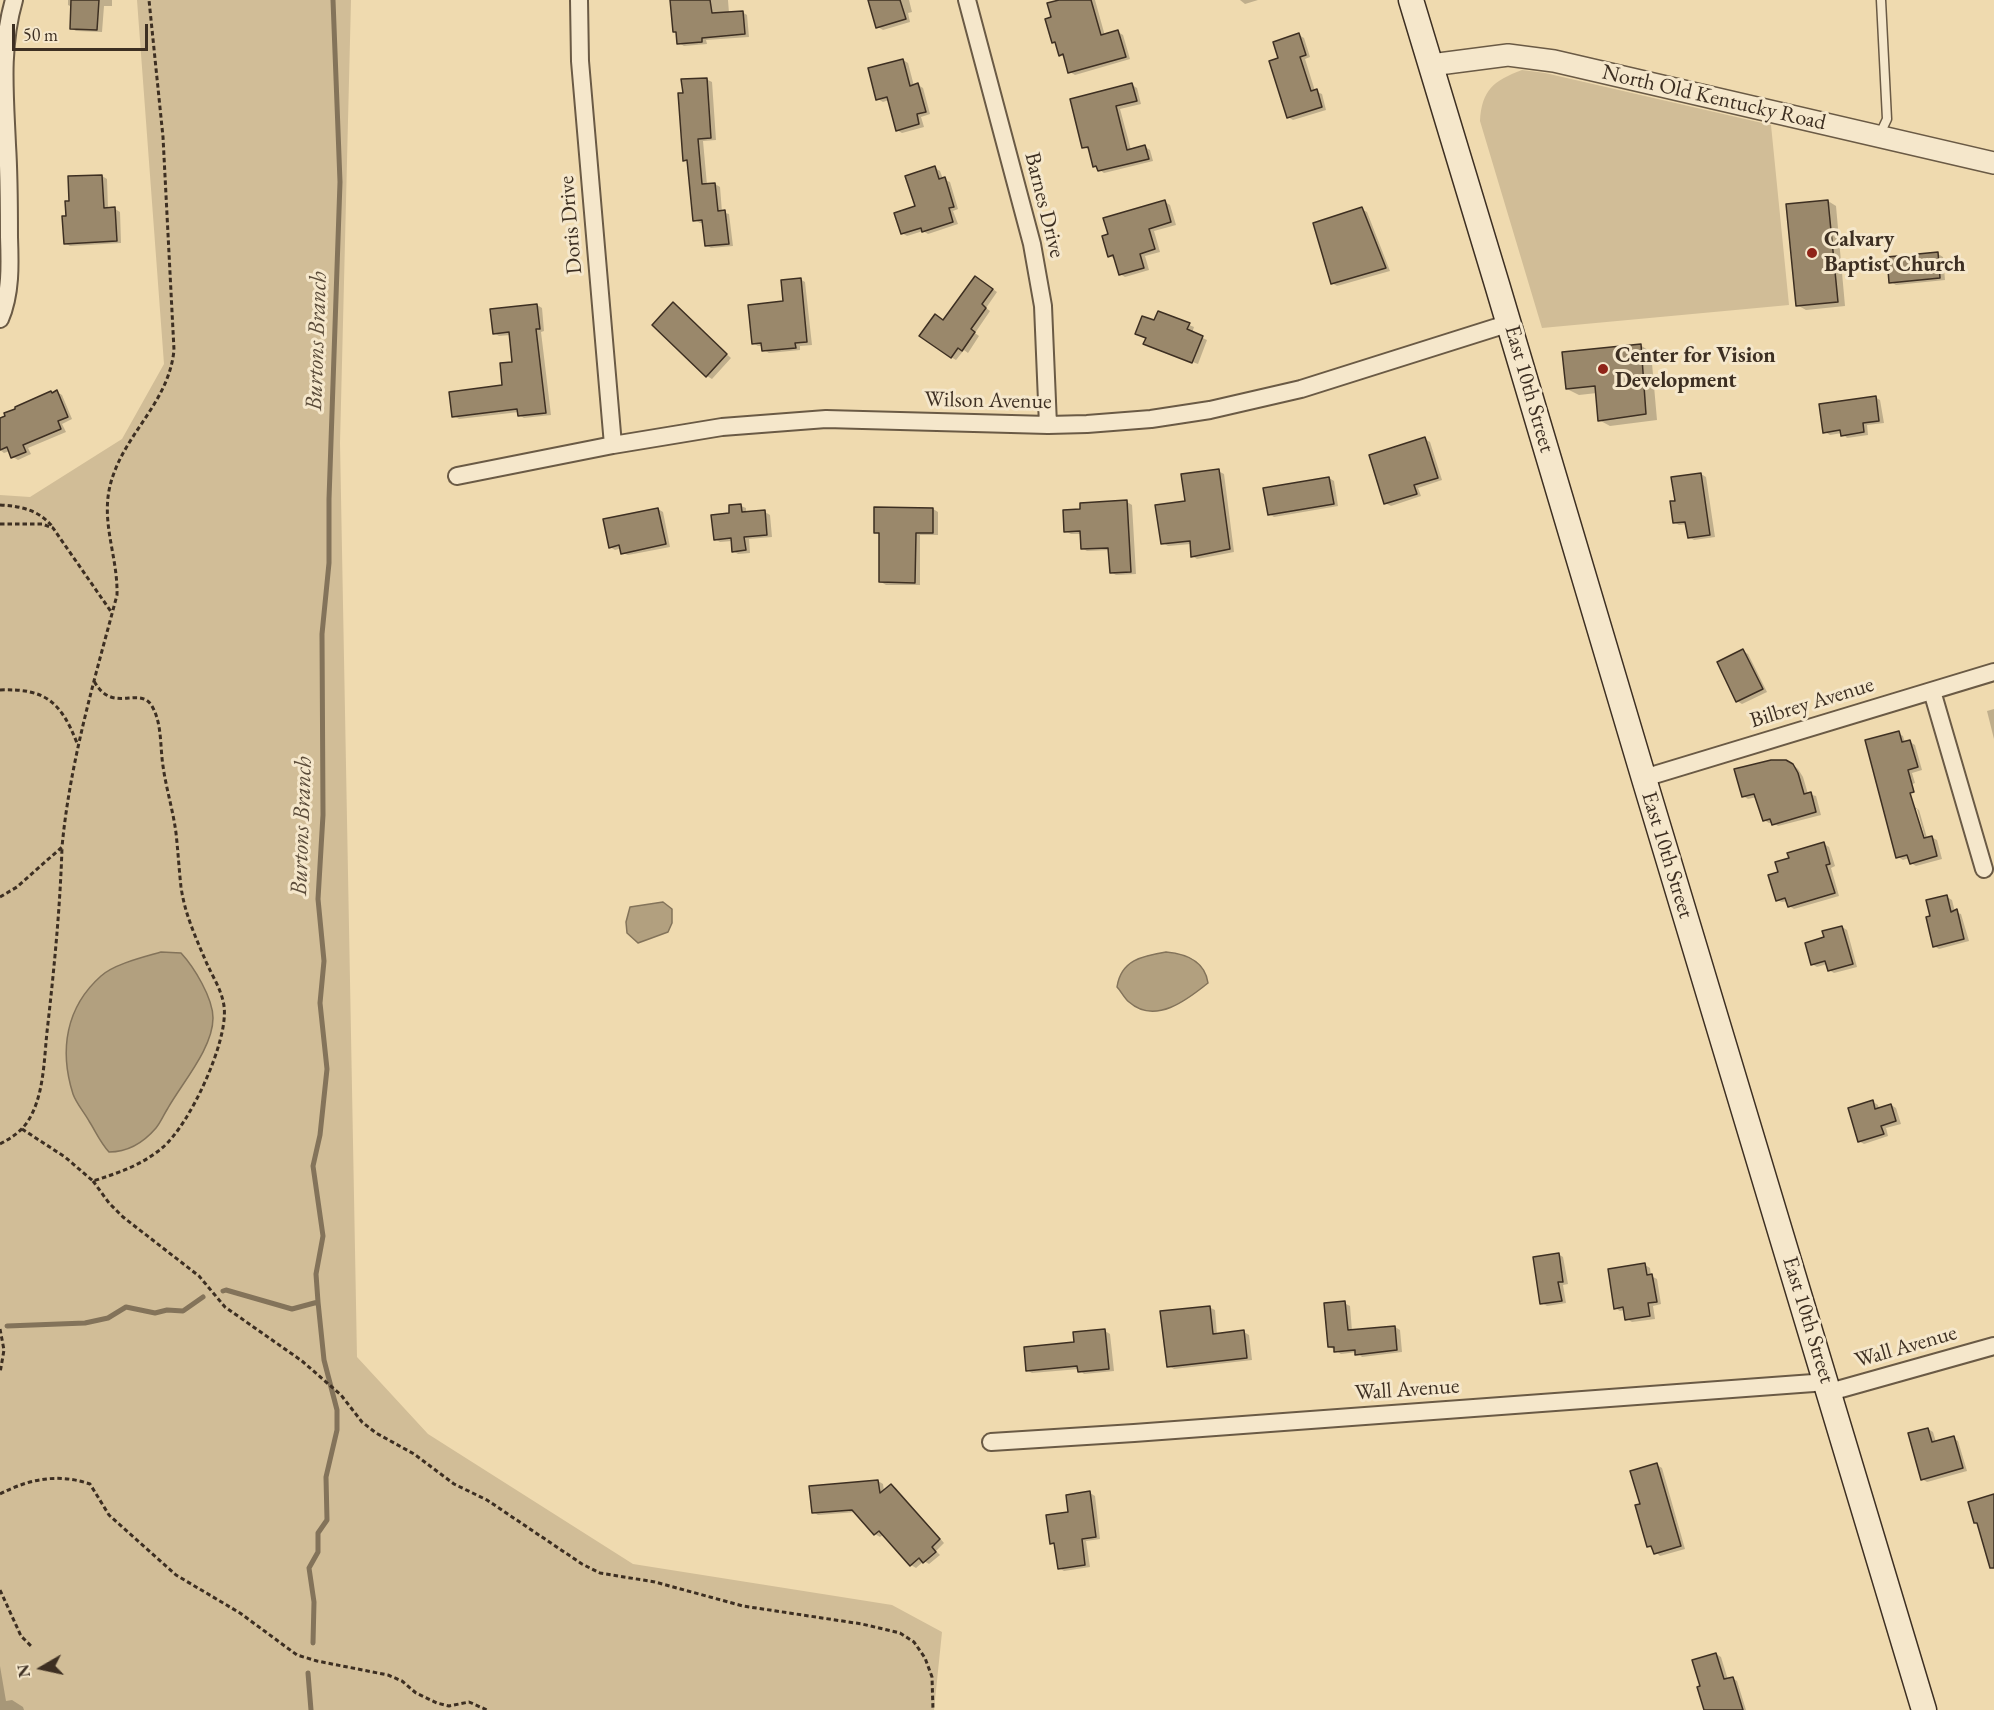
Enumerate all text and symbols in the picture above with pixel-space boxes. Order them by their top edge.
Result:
scale bar [15,12,152,50]
text: 50 m [23,23,58,46]
street label: North Old Kentucky Road [1599,59,1829,137]
street label: Barnes Drive [1018,150,1070,260]
street label: Doris Drive [554,175,588,275]
place label: Calvary Baptist Church [1824,227,1965,278]
marker: Calvary Baptist Church [1805,246,1819,260]
water label: Burtons Branch [300,271,334,411]
street label: East 10th Street [1498,322,1560,456]
place label: Center for Vision Development [1615,343,1776,394]
marker: Center for Vision Development [1596,362,1610,376]
street label: Wilson Avenue [924,387,1052,415]
street label: Bilbrey Avenue [1747,672,1877,734]
water label: Burtons Branch [285,756,319,896]
street label: East 10th Street [1635,788,1699,922]
street label: East 10th Street [1776,1253,1840,1387]
street label: Wall Avenue [1852,1320,1960,1374]
street label: Wall Avenue [1354,1373,1460,1407]
north arrow [12,1638,72,1698]
text: N [12,1663,35,1679]

